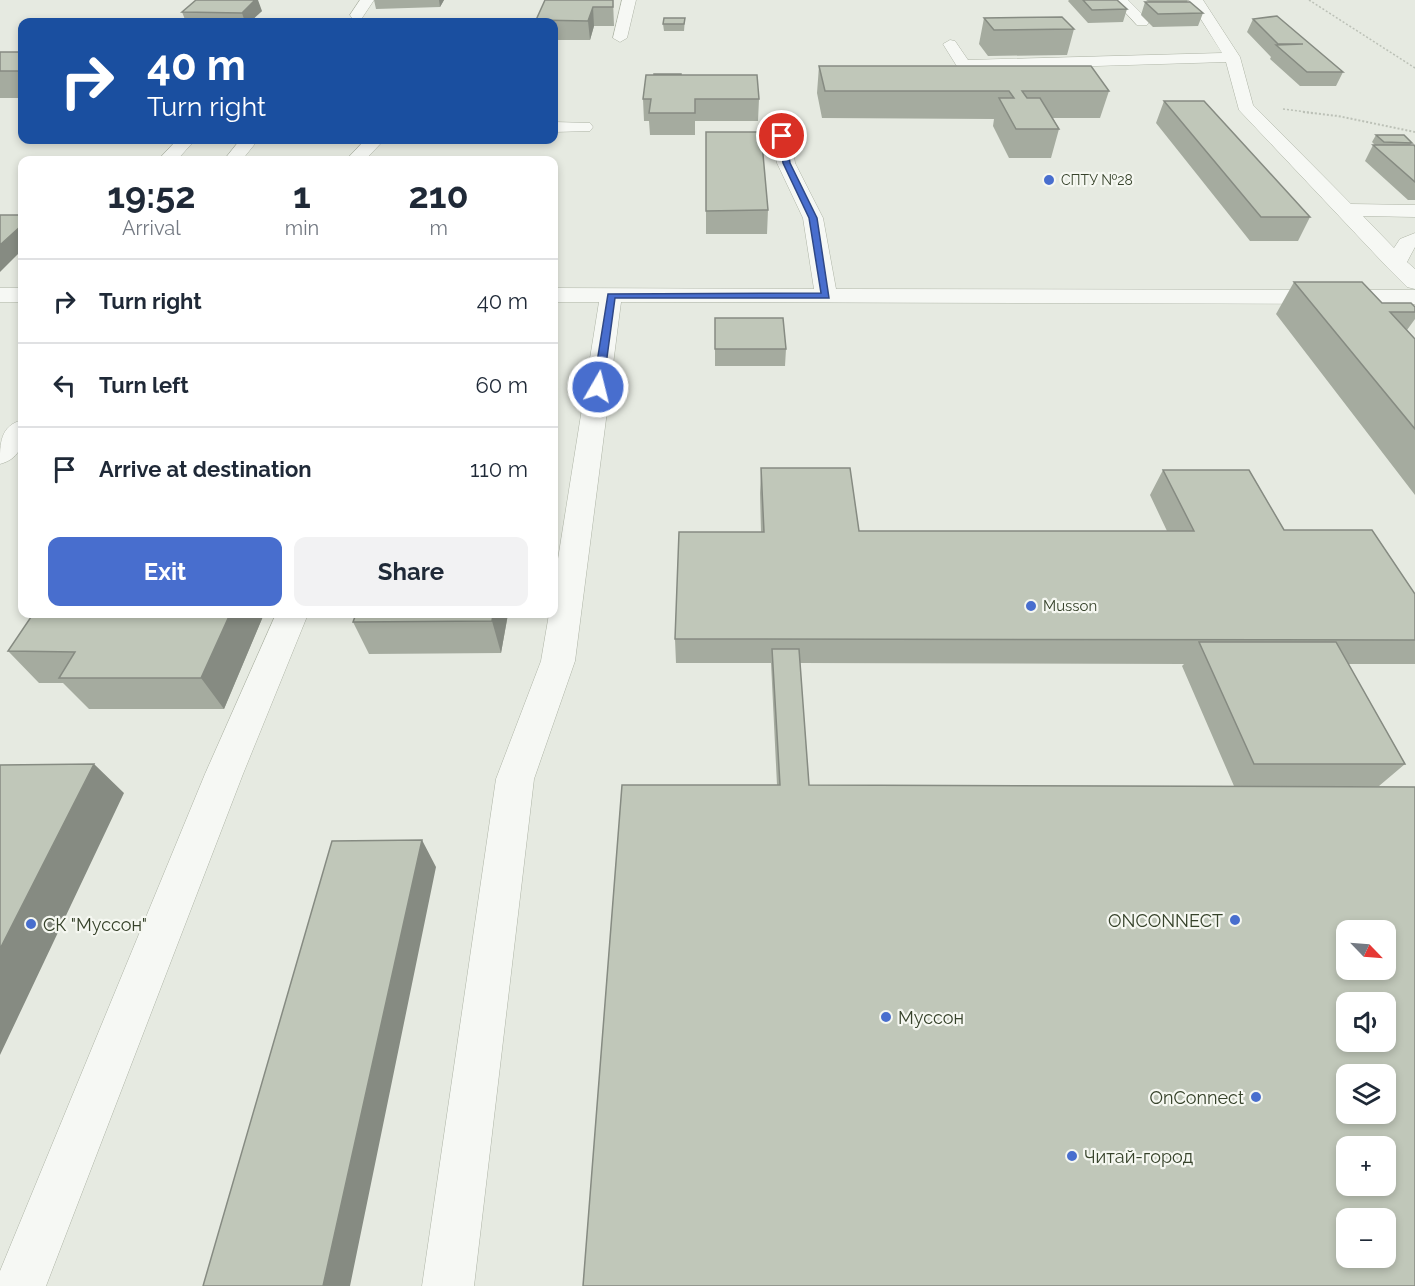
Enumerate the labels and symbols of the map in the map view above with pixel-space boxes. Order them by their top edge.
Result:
pin [756,110,807,161]
place label: СПТУ №28 [1061,172,1133,188]
marker: СПТУ №28 [1042,173,1056,187]
position arrow [566,355,630,419]
place label: Musson [1043,597,1097,615]
marker: Musson [1024,599,1038,613]
place label: ONCONNECT [1108,910,1223,931]
marker: ONCONNECT [1228,913,1242,927]
place label: СК "Муссон" [43,914,147,935]
marker: СК "Муссон" [24,917,38,931]
north arrow [1336,920,1396,980]
place label: Муссон [898,1007,964,1028]
marker: Муссон [879,1010,893,1024]
place label: OnConnect [1150,1087,1244,1108]
marker: OnConnect [1249,1090,1263,1104]
place label: Читай-город [1084,1146,1193,1167]
marker: Читай-город [1065,1149,1079,1163]

